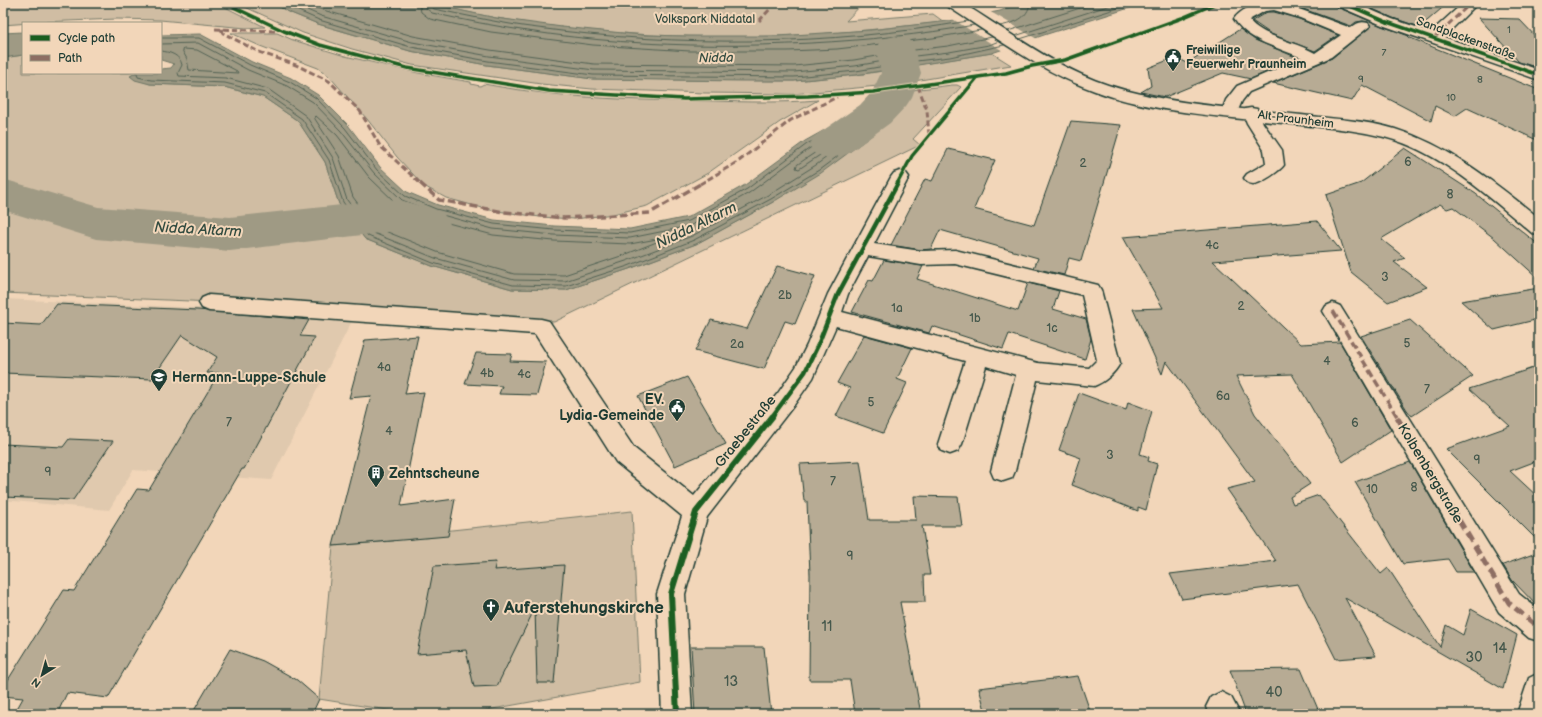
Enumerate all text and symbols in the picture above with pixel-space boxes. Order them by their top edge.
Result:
park label: Volkspark Niddatal [655,12,755,27]
street label: Sandplackenstraße [1414,14,1517,63]
legend [22,22,162,74]
house number: 1 [1507,24,1511,36]
text: Cycle path [58,31,115,46]
place label: Freiwillige Feuerwehr Praunheim [1186,43,1306,72]
public building icon: Freiwillige Feuerwehr Praunheim [1163,47,1183,72]
house number: 7 [1382,47,1387,59]
water label: Nidda [698,50,734,66]
text: Path [58,51,83,66]
house number: 9 [1358,73,1364,85]
house number: 8 [1477,74,1483,86]
house number: 10 [1446,92,1456,104]
street label: Alt-Praunheim [1257,107,1335,132]
house number: 6 [1404,155,1412,170]
house number: 2 [1079,156,1087,171]
house number: 8 [1447,187,1454,202]
water label: Nidda Altarm [653,198,740,253]
water label: Nidda Altarm [154,218,242,241]
house number: 4c [1205,238,1219,253]
house number: 3 [1381,270,1389,285]
house number: 2b [778,288,792,303]
house number: 2 [1237,299,1245,314]
house number: 1a [891,301,903,316]
house number: 1b [969,311,981,326]
house number: 1c [1046,321,1058,336]
house number: 5 [1404,336,1411,351]
house number: 2a [730,337,744,352]
house number: 4 [1323,354,1331,369]
house number: 4a [377,360,391,375]
house number: 4b [480,366,494,381]
school or university icon: Hermann-Luppe-Schule [149,367,169,392]
house number: 4c [517,367,531,382]
place label: Hermann-Luppe-Schule [172,369,326,386]
house number: 7 [1424,382,1430,397]
house number: 6a [1216,389,1230,404]
place label: EV. Lydia-Gemeinde [559,391,664,424]
street label: Graebestraße [711,392,780,471]
house number: 5 [868,395,875,410]
public building icon: EV. Lydia-Gemeinde [667,397,687,422]
house number: 7 [226,415,232,430]
house number: 6 [1351,416,1359,431]
street label: Kolbenbergstraße [1394,420,1467,526]
house number: 4 [385,424,393,439]
house number: 3 [1106,448,1114,463]
house number: 9 [1474,453,1481,468]
building icon: Zehntscheune [366,463,386,488]
house number: 9 [45,465,52,480]
place label: Zehntscheune [389,465,479,482]
house number: 7 [830,474,836,489]
house number: 8 [1411,480,1418,495]
house number: 10 [1366,482,1378,497]
house number: 9 [847,549,854,564]
church icon: Auferstehungskirche [481,597,501,622]
place label: Auferstehungskirche [503,598,664,618]
house number: 11 [822,618,832,635]
house number: 14 [1493,640,1507,657]
house number: 30 [1466,649,1482,666]
north arrow [22,655,62,695]
house number: 13 [724,673,738,690]
text: N [29,675,43,690]
house number: 40 [1266,684,1282,701]

